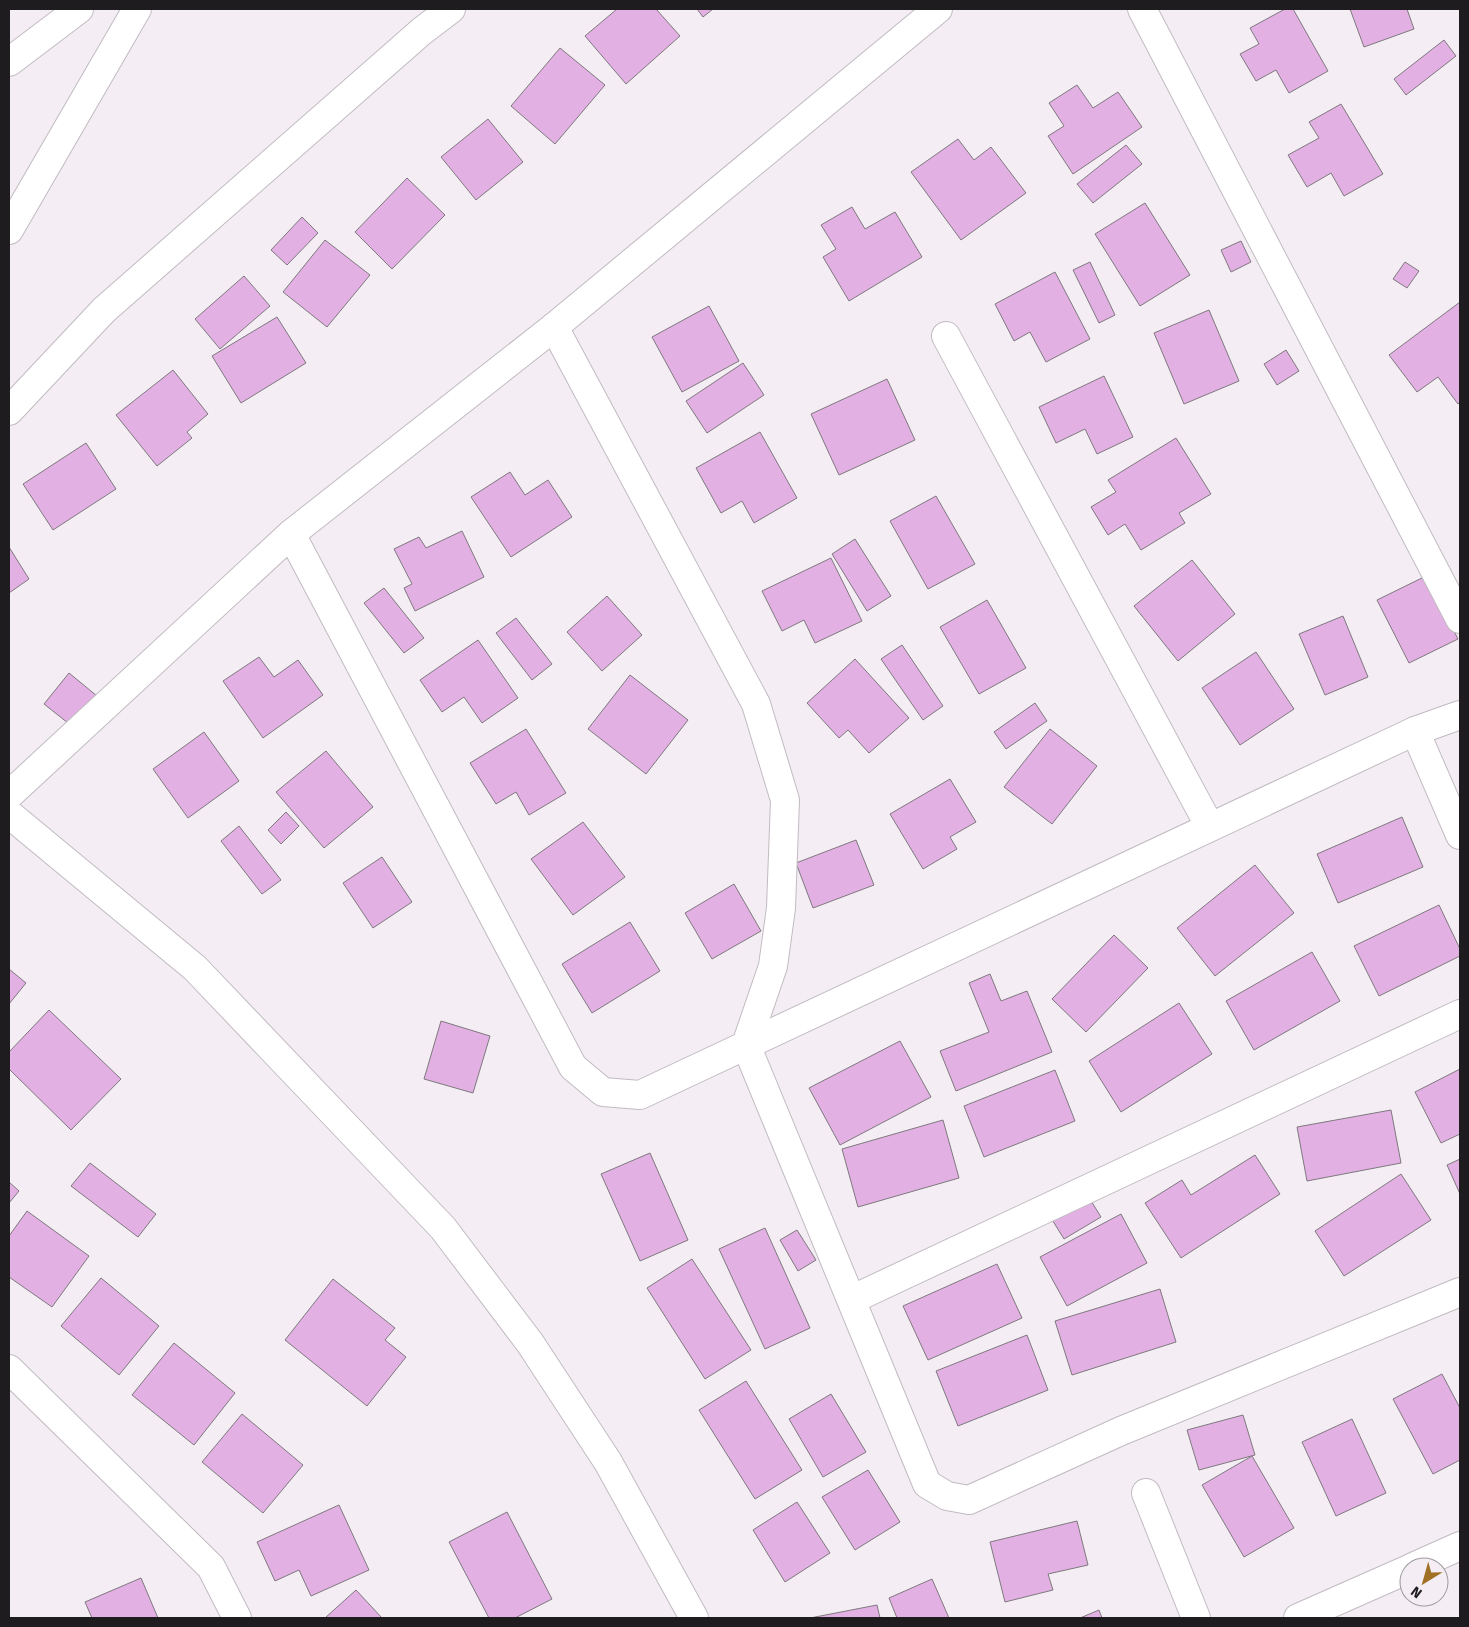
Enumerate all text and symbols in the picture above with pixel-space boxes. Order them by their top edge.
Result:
north arrow [1399,1557,1449,1607]
text: N [1408,1582,1425,1602]

